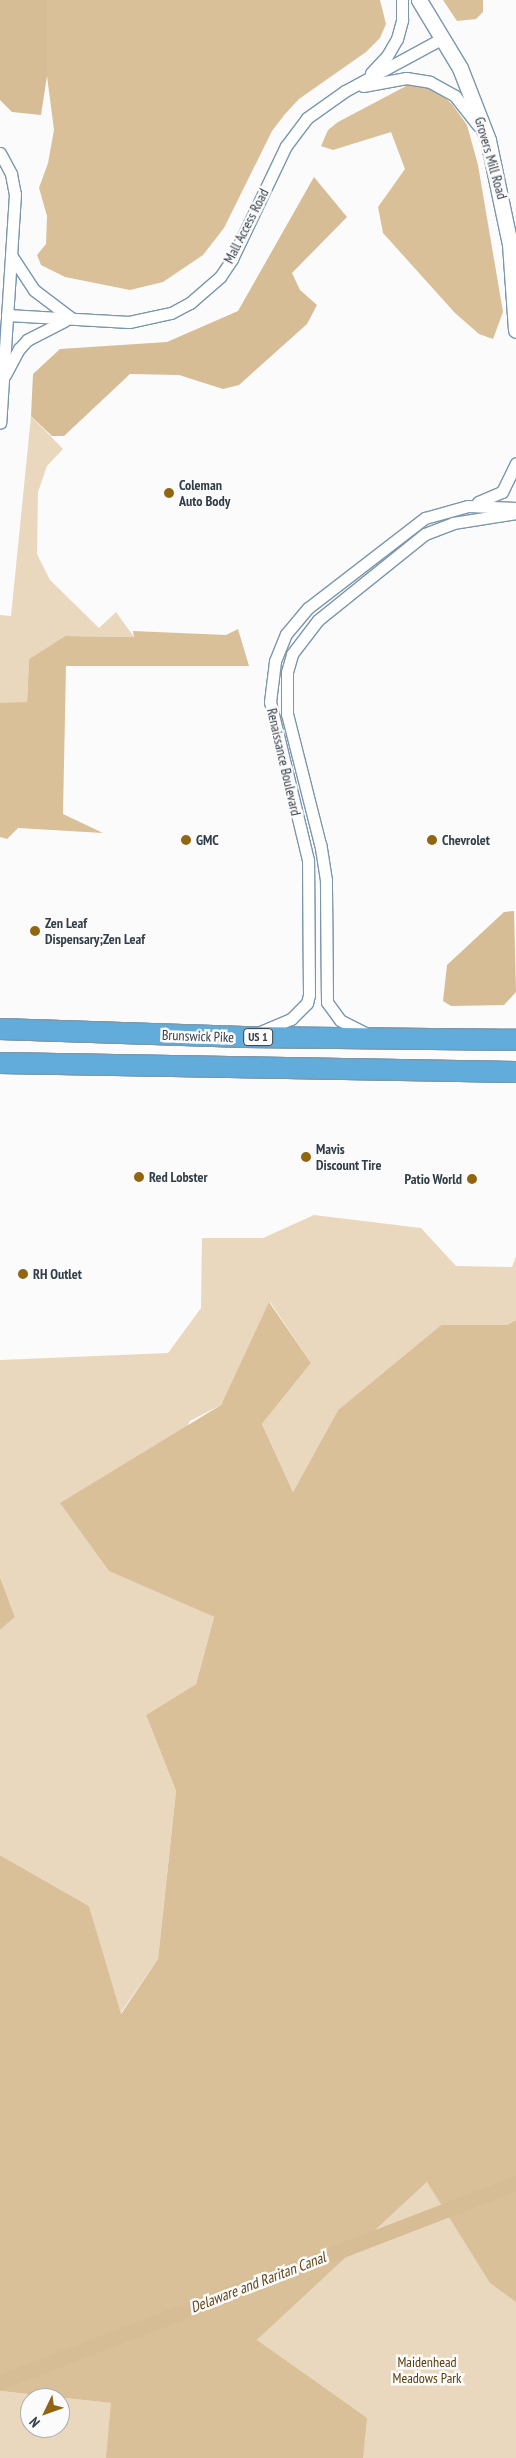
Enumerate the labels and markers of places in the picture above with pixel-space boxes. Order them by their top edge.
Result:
place label: Coleman Auto Body [179,477,230,510]
marker: Coleman Auto Body [163,487,175,499]
place label: GMC [196,832,219,848]
place label: Chevrolet [442,832,490,848]
marker: GMC [180,834,192,846]
marker: Chevrolet [426,834,438,846]
place label: Zen Leaf Dispensary;Zen Leaf [45,915,145,948]
marker: Zen Leaf Dispensary;Zen Leaf [29,925,41,937]
place label: Mavis Discount Tire [316,1141,382,1174]
marker: Mavis Discount Tire [300,1151,312,1163]
place label: Red Lobster [149,1169,208,1185]
marker: Red Lobster [133,1171,145,1183]
place label: Patio World [404,1171,462,1187]
marker: Patio World [466,1173,478,1185]
place label: RH Outlet [33,1266,82,1282]
marker: RH Outlet [17,1268,29,1280]

